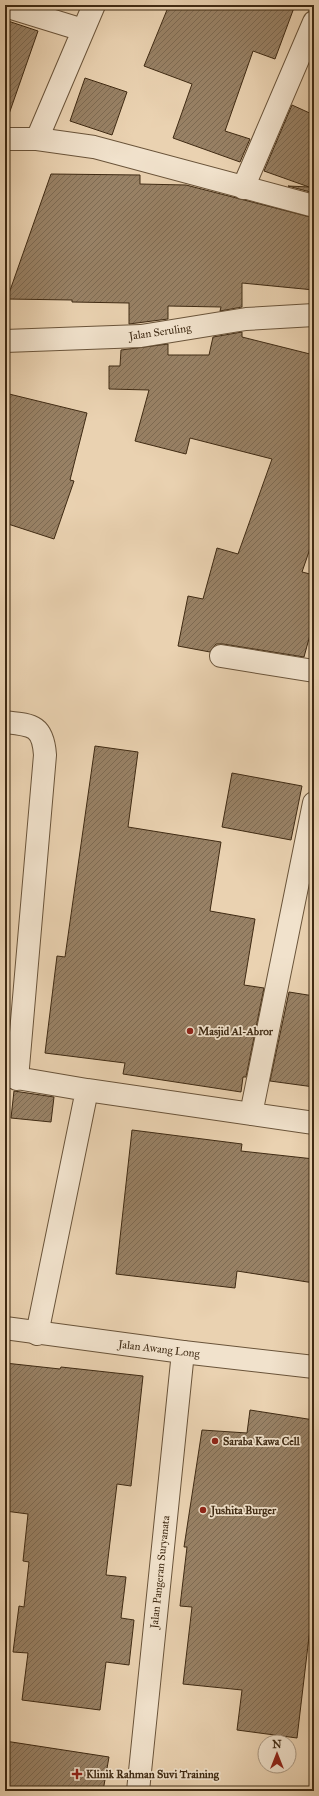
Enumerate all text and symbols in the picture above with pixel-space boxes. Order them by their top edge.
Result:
street label: Jalan Seruling [127,321,193,344]
place label: Masjid Al-Abror [198,1025,274,1039]
marker: Masjid Al-Abror [185,1026,195,1036]
street label: Jalan Awang Long [116,1337,201,1362]
place label: Saraba Kawa Cell [223,1435,301,1448]
marker: Saraba Kawa Cell [210,1436,220,1446]
place label: Jushita Burger [209,1504,277,1518]
marker: Jushita Burger [198,1505,208,1515]
street label: Jalan Pangeran Suryanata [147,1515,173,1630]
north arrow [257,1734,297,1774]
text: N [272,1738,282,1751]
marker: Klinik Rahman Suvi Training [71,1768,83,1780]
place label: Klinik Rahman Suvi Training [86,1768,220,1781]

